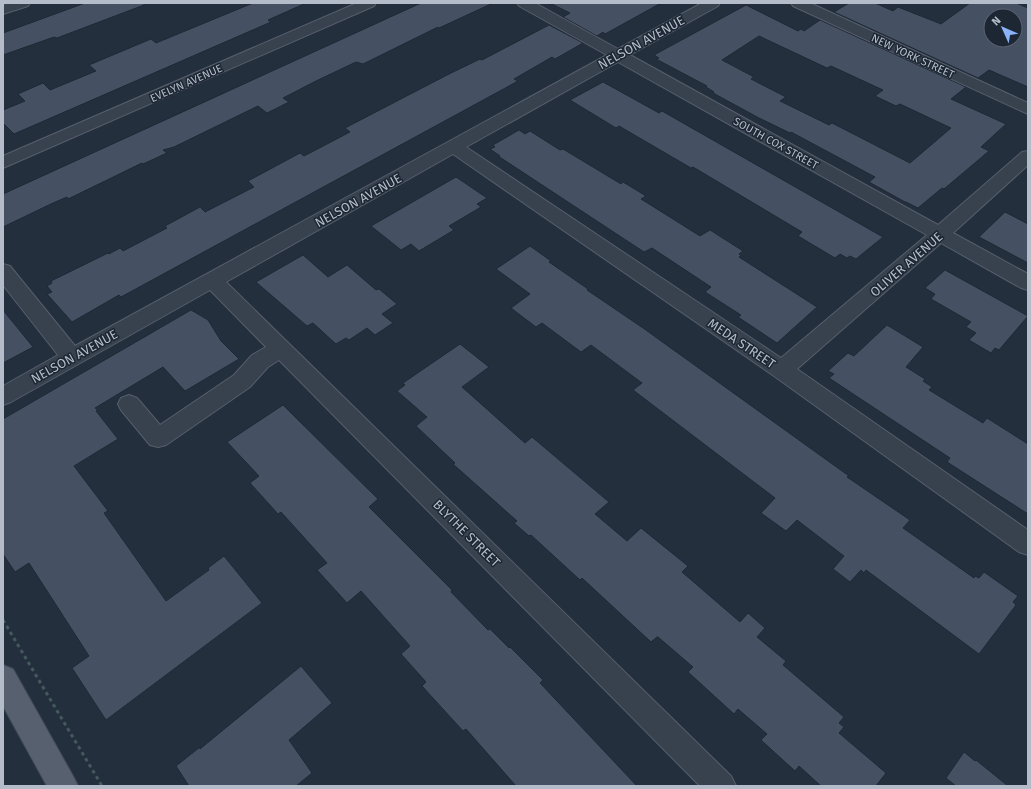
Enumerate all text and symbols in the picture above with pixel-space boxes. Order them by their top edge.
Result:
north arrow [983,8,1023,48]
street label: NELSON AVENUE [595,12,687,72]
text: N [989,14,1003,28]
street label: NEW YORK STREET [869,31,957,82]
street label: EVELYN AVENUE [148,62,224,105]
street label: SOUTH COX STREET [731,115,821,172]
street label: NELSON AVENUE [312,170,404,230]
street label: OLIVER AVENUE [867,229,945,300]
street label: MEDA STREET [705,315,779,372]
street label: NELSON AVENUE [28,326,120,386]
street label: BLYTHE STREET [430,497,503,570]

